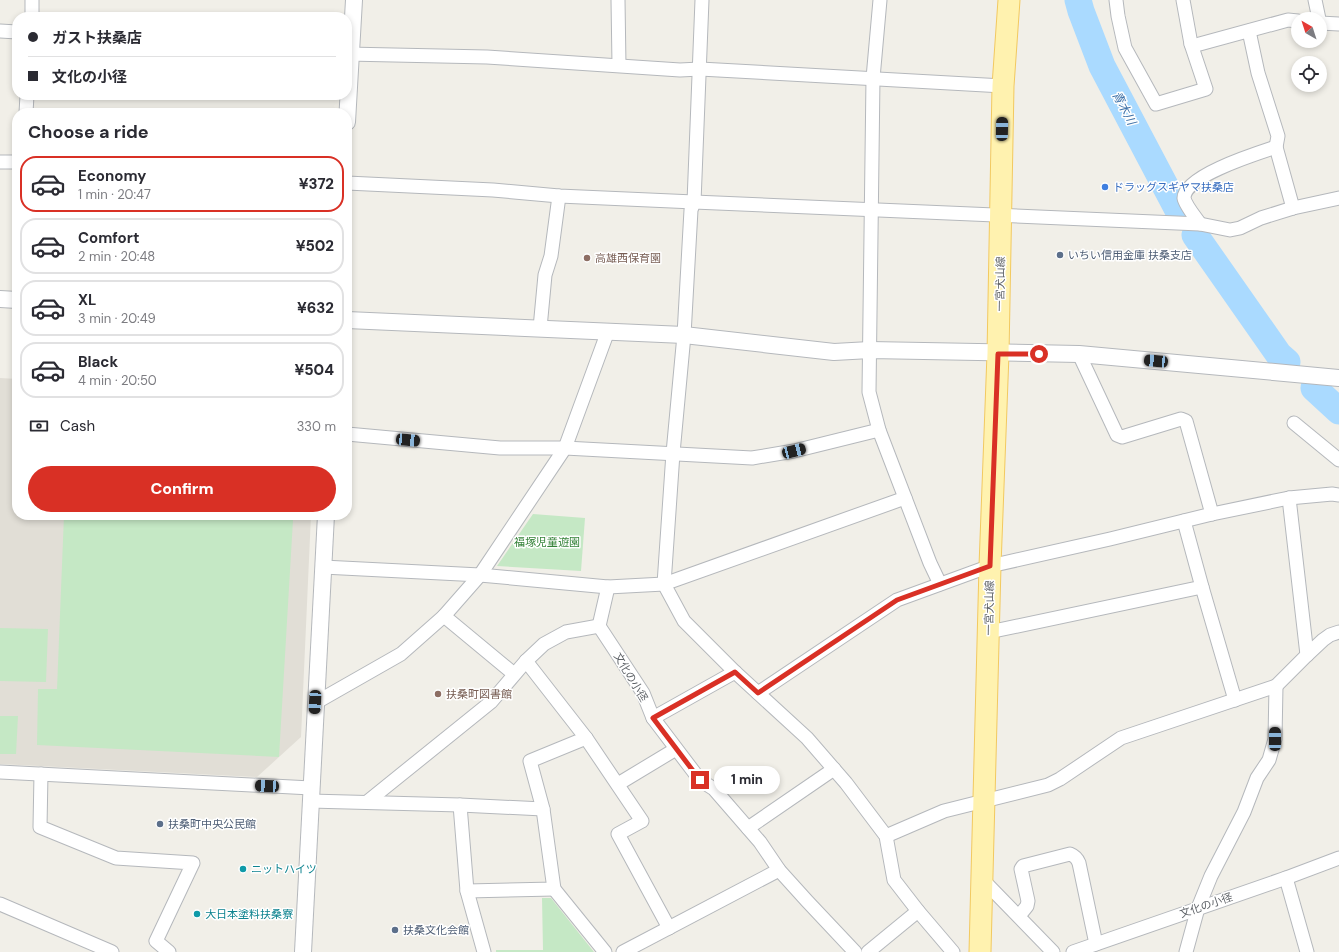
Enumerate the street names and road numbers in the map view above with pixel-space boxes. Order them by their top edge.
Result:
street label: 一宮犬山線 [993,256,1007,312]
street label: 一宮犬山線 [982,580,996,636]
street label: 文化の小径 [611,650,651,704]
street label: 文化の小径 [1178,889,1234,921]

